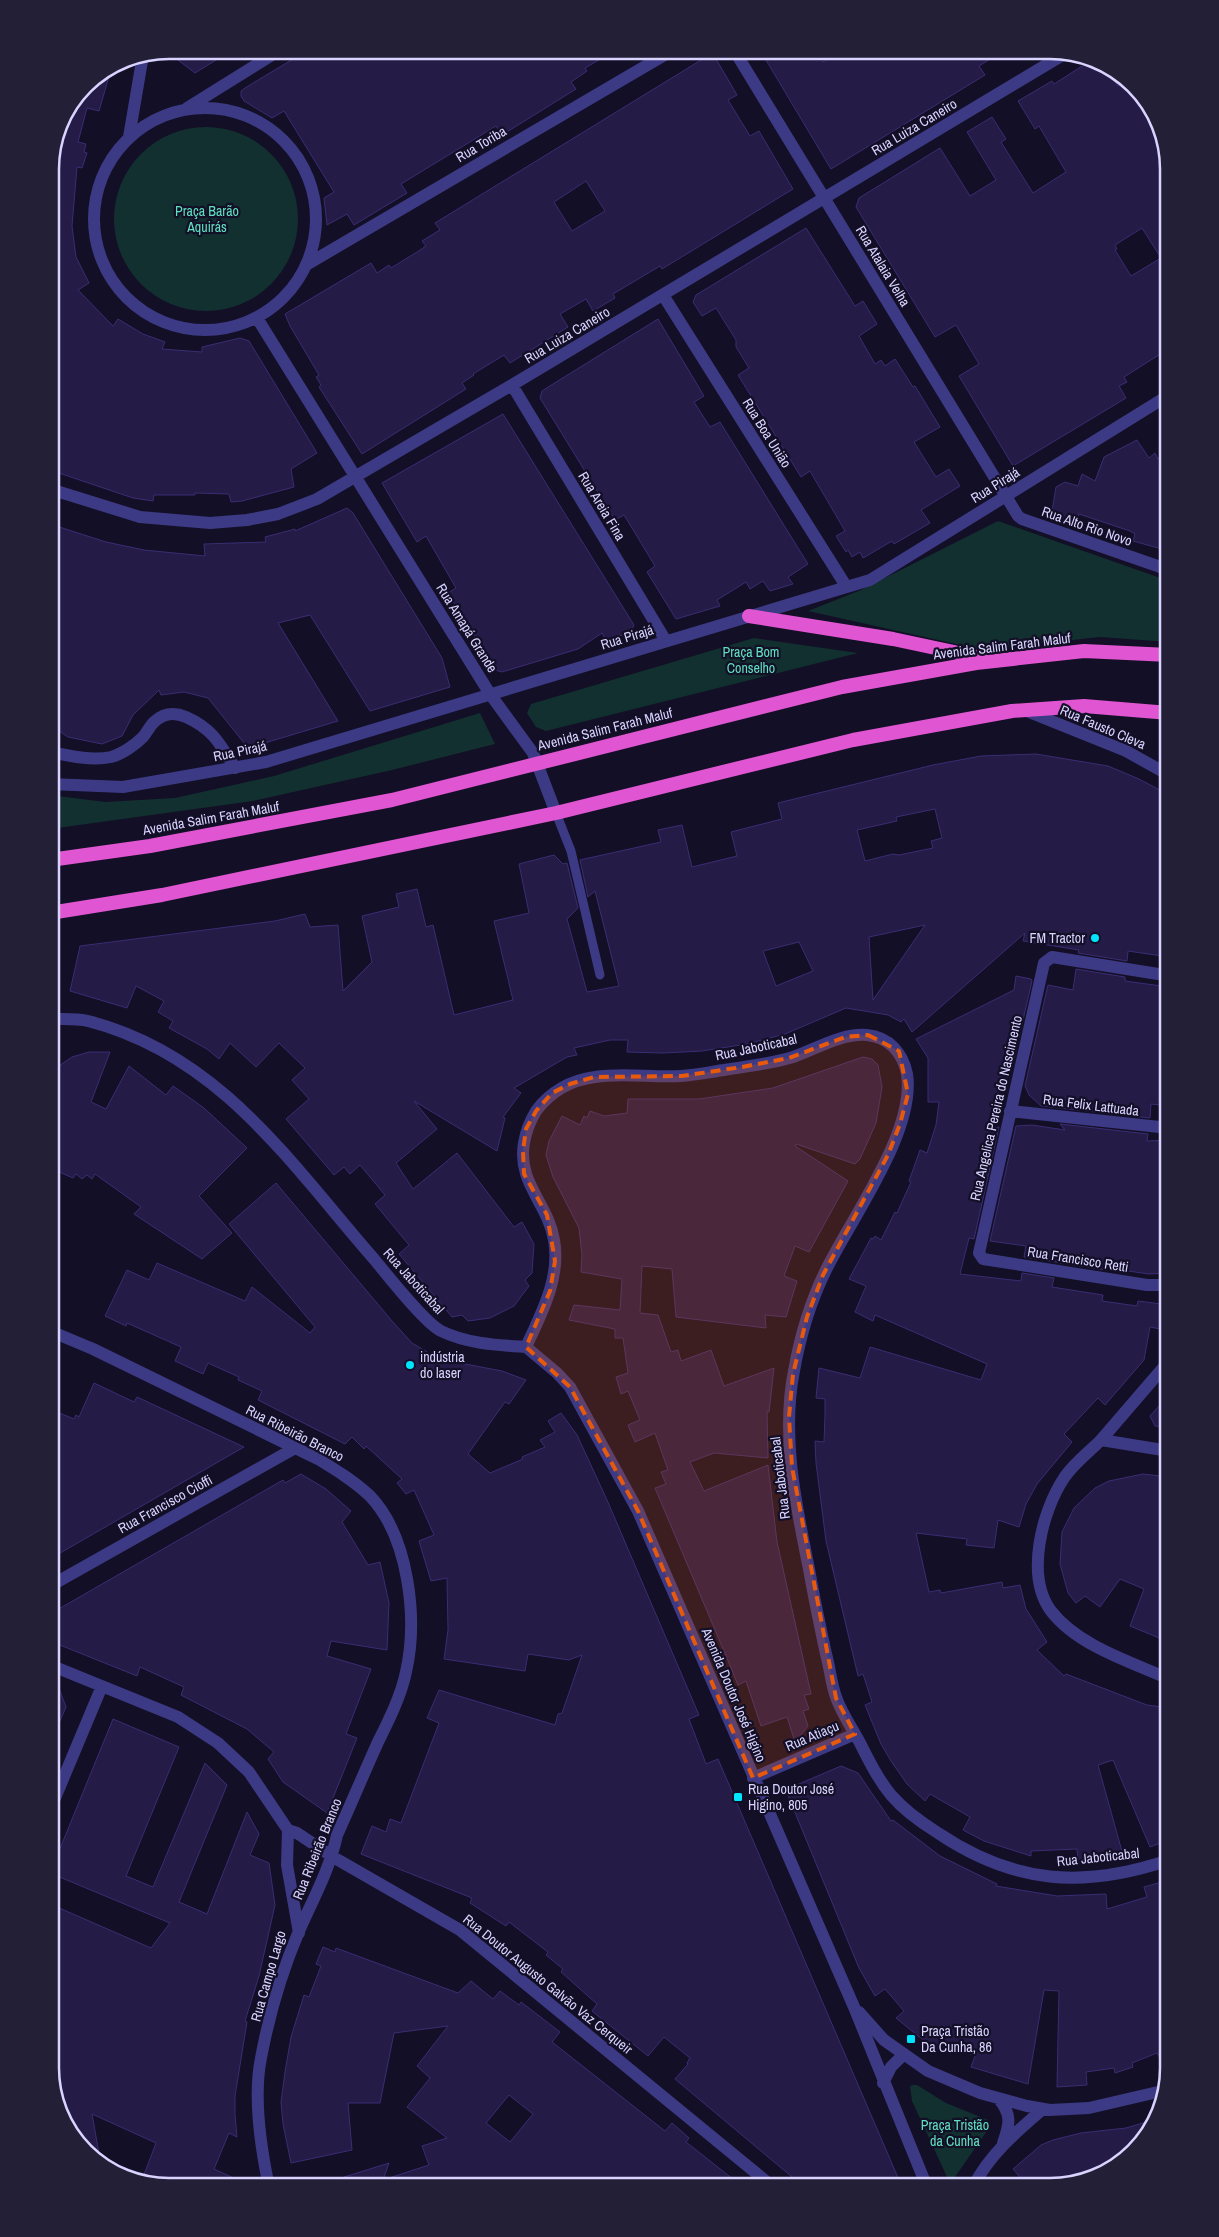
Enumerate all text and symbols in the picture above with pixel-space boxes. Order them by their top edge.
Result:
street label: Rua Luiza Caneiro [868,94,960,160]
street label: Rua Toriba [452,122,510,166]
park label: Praça Barão Aquirás [175,202,239,236]
street label: Rua Atalaia Velha [852,222,915,310]
street label: Rua Luiza Caneiro [521,302,613,368]
street label: Rua Boa União [739,395,795,471]
street label: Rua Pirajá [967,463,1023,507]
street label: Rua Areia Fina [574,468,630,544]
street label: Rua Alto Rio Novo [1039,502,1135,550]
street label: Rua Amapá Grande [432,580,502,676]
street label: Rua Pirajá [598,620,656,654]
street label: Avenida Salim Farah Maluf [931,629,1073,663]
park label: Praça Bom Conselho [723,643,779,677]
street label: Rua Fausto Cleva [1057,701,1149,753]
street label: Avenida Salim Farah Maluf [535,703,675,755]
street label: Rua Pirajá [212,736,269,765]
street label: Avenida Salim Farah Maluf [140,797,281,839]
place label: FM Tractor [1029,929,1085,947]
marker: FM Tractor [1089,932,1101,944]
street label: Rua Angelica Pereira do Nascimento [966,1014,1026,1202]
street label: Rua Jaboticabal [714,1030,798,1064]
street label: Rua Felix Lattuada [1042,1090,1141,1120]
street label: Rua Francisco Retti [1026,1242,1130,1276]
street label: Rua Jaboticabal [380,1244,448,1318]
place label: indústria do laser [420,1348,465,1382]
marker: indústria do laser [404,1359,416,1371]
street label: Rua Ribeirão Branco [243,1401,347,1465]
street label: Rua Jaboticabal [766,1436,794,1520]
street label: Rua Francisco Cioffi [115,1471,215,1537]
street label: Avenida Doutor José Higino [697,1624,770,1765]
street label: Rua Atiaçu [783,1717,841,1755]
place label: Rua Doutor José Higino, 805 [748,1780,834,1814]
marker: Rua Doutor José Higino, 805 [732,1791,744,1803]
street label: Rua Ribeirão Branco [288,1796,346,1902]
street label: Rua Jaboticabal [1056,1844,1140,1870]
street label: Rua Doutor Augusto Galvão Vaz Cerqueir [460,1910,637,2058]
street label: Rua Campo Largo [246,1928,290,2024]
place label: Praça Tristão Da Cunha, 86 [921,2022,992,2056]
marker: Praça Tristão Da Cunha, 86 [905,2033,917,2045]
park label: Praça Tristão da Cunha [921,2116,989,2150]

